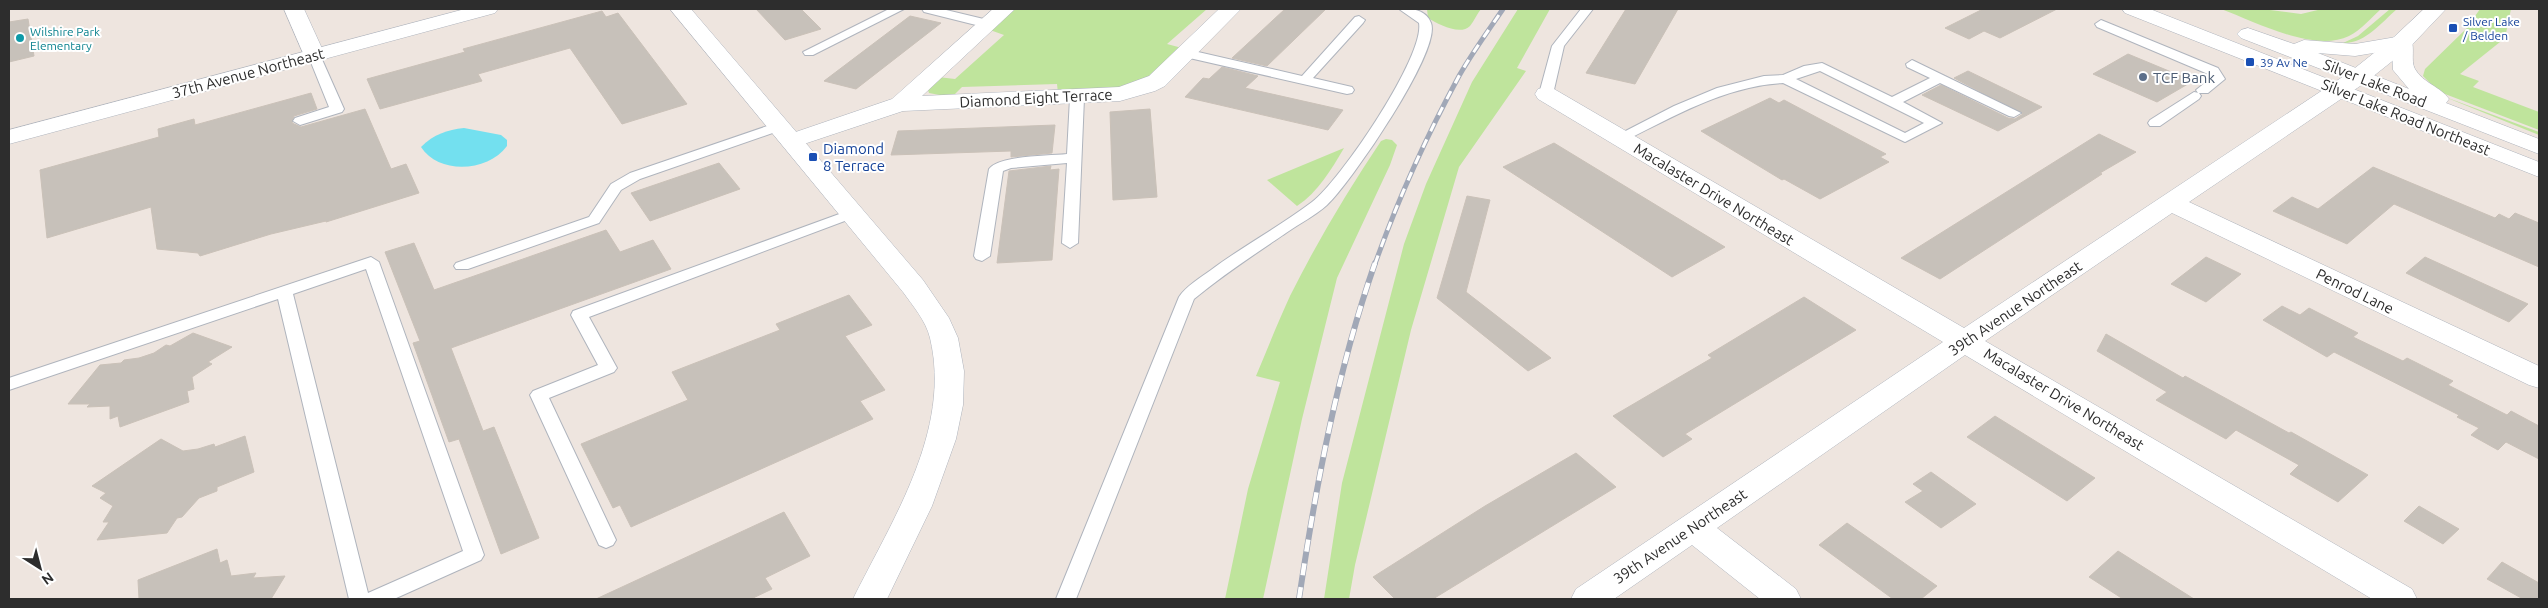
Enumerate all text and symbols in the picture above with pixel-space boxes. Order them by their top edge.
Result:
place label: Silver Lake / Belden [2462,15,2520,42]
marker: Silver Lake / Belden [2447,22,2459,34]
place label: Wilshire Park Elementary [30,25,100,52]
marker: Wilshire Park Elementary [14,32,26,44]
street label: 37th Avenue Northeast [170,44,326,102]
marker: 39 Av Ne [2244,56,2256,68]
place label: 39 Av Ne [2260,56,2308,69]
street label: Silver Lake Road [2321,56,2429,110]
place label: TCF Bank [2153,69,2215,86]
marker: TCF Bank [2137,71,2149,83]
street label: Silver Lake Road Northeast [2319,75,2493,159]
street label: Diamond Eight Terrace [959,86,1113,110]
street label: Macalaster Drive Northeast [1631,139,1797,249]
place label: Diamond 8 Terrace [823,140,885,174]
marker: Diamond 8 Terrace [807,151,819,163]
street label: 39th Avenue Northeast [1945,257,2085,359]
street label: Penrod Lane [2313,265,2397,317]
street label: Macalaster Drive Northeast [1981,344,2147,454]
street label: 39th Avenue Northeast [1610,485,1750,587]
north arrow [15,543,65,593]
text: N [39,569,57,588]

